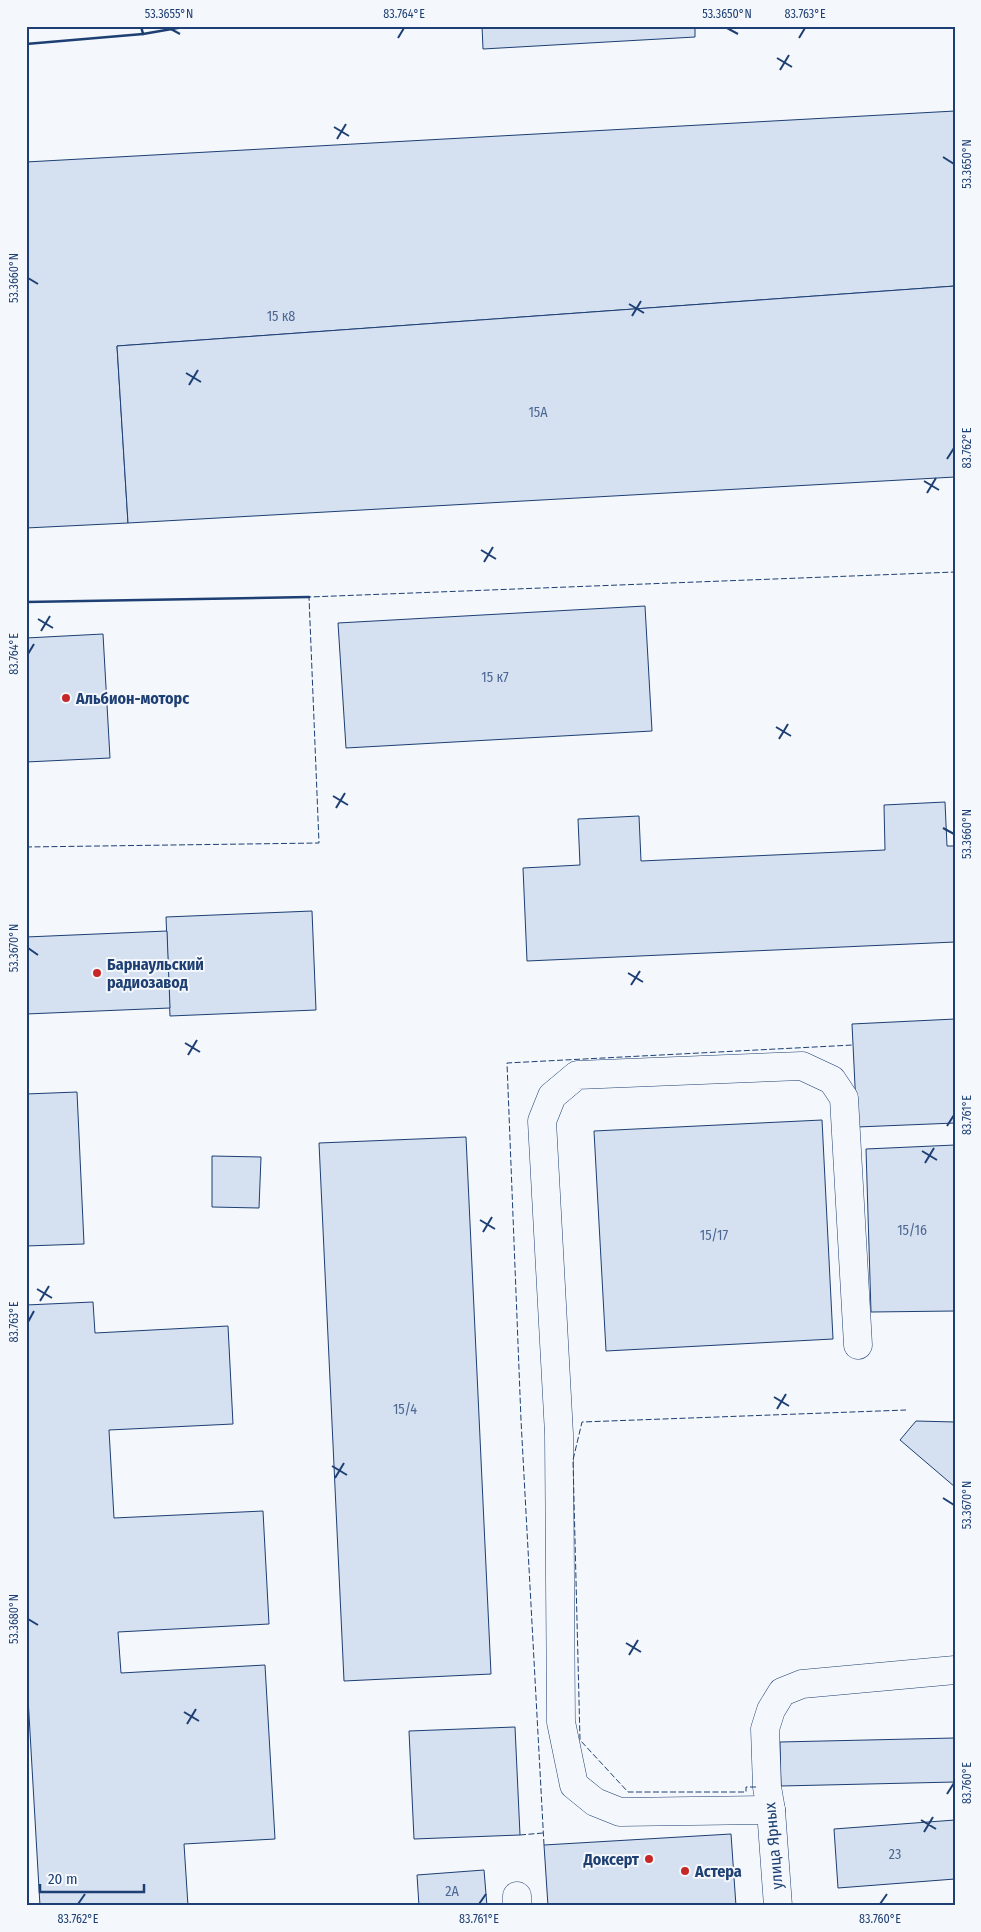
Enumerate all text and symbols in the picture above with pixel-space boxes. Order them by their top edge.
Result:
text: 53.3655°N [145,7,193,21]
text: 83.764°E [383,7,425,21]
text: 53.3650°N [702,7,752,21]
text: 83.763°E [784,7,826,21]
text: 53.3650°N [960,139,974,189]
text: 53.3660°N [7,253,21,303]
house number: 15 к8 [267,308,295,325]
house number: 15А [528,404,548,421]
text: 83.762°E [960,427,974,468]
text: 83.764°E [7,633,21,675]
house number: 15 к7 [481,669,509,686]
place label: Альбион-моторс [75,689,189,708]
marker: Альбион-моторс [60,692,72,704]
text: 53.3660°N [960,809,974,859]
text: 53.3670°N [7,924,21,972]
place label: Барнаульский радиозавод [107,955,204,992]
marker: Барнаульский радиозавод [91,967,103,979]
text: 83.761°E [960,1095,974,1135]
house number: 15/16 [897,1222,927,1239]
house number: 15/17 [700,1227,729,1244]
text: 83.763°E [7,1301,21,1343]
house number: 15/4 [393,1401,417,1418]
text: 53.3670°N [960,1481,974,1529]
text: 53.3680°N [7,1594,21,1644]
text: 83.760°E [960,1762,974,1804]
street label: улица Ярных [760,1802,787,1890]
house number: 23 [889,1846,901,1863]
place label: Доксерт [582,1850,639,1869]
marker: Доксерт [643,1853,655,1865]
scale bar [40,1862,144,1894]
place label: Астера [694,1862,742,1881]
marker: Астера [679,1865,691,1877]
text: 20 m [48,1870,78,1888]
house number: 2А [445,1883,459,1900]
text: 83.762°E [58,1912,99,1926]
text: 83.761°E [459,1912,499,1926]
text: 83.760°E [859,1912,901,1926]

